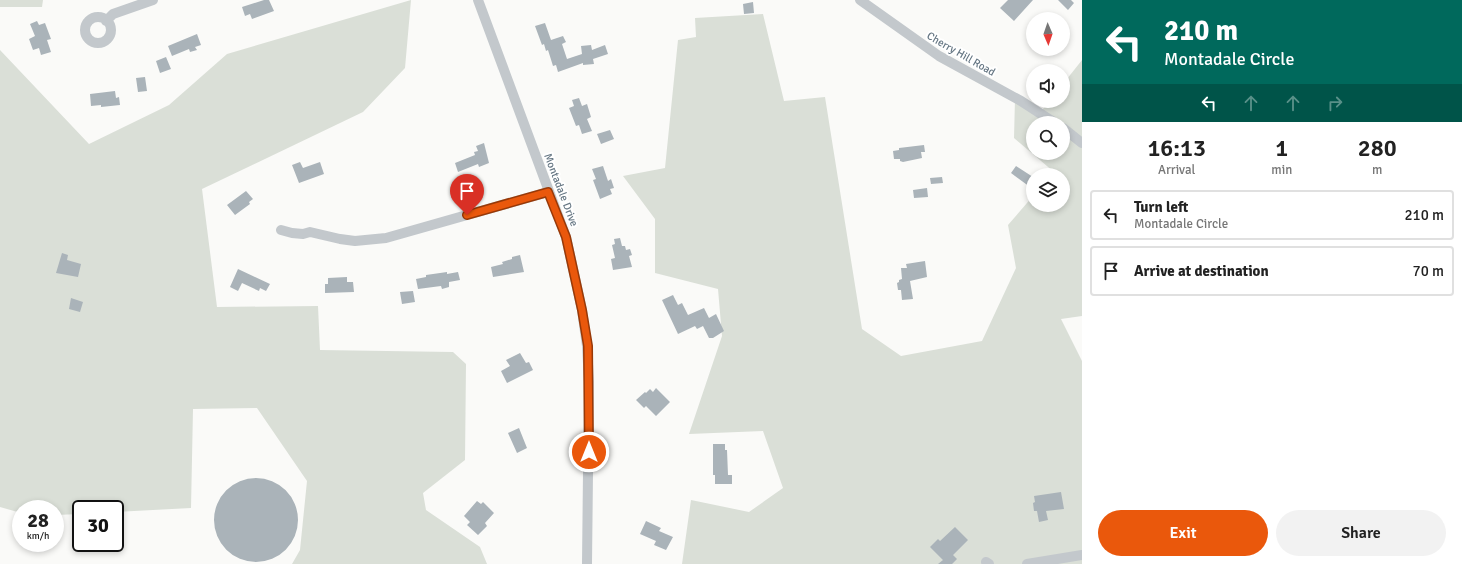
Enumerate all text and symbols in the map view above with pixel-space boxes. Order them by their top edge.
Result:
north arrow [1026,12,1070,56]
map controls [1026,12,1070,212]
text: 210 m [1164,14,1238,48]
icon: left [1098,16,1150,68]
street label: Cherry Hill Road [925,29,998,79]
text: Montadale Circle [1164,48,1294,70]
button: sound [1026,64,1070,108]
icon: left [1198,92,1220,114]
icon: ahead [1240,92,1262,114]
icon: ahead [1282,92,1304,114]
icon: right [1324,92,1346,114]
button: search [1026,116,1070,160]
text: 16:13 [1147,133,1206,163]
text: 1 [1275,133,1288,163]
text: 280 [1358,133,1397,163]
street label: Montadale Drive [541,152,581,228]
text: Arrival [1158,162,1195,178]
text: min [1271,162,1292,178]
text: m [1372,162,1382,178]
button: layers [1026,168,1070,212]
pin [450,174,484,215]
icon: arrive [456,180,478,202]
text: Turn left [1134,198,1188,216]
icon: left [1100,204,1122,226]
text: 210 m [1404,206,1444,224]
text: Montadale Circle [1134,216,1228,232]
icon: arrive [1100,260,1122,282]
text: Arrive at destination [1134,262,1269,280]
text: 70 m [1413,262,1444,280]
position arrow [568,431,610,473]
speed limit sign: 30 [72,500,124,552]
text: 28 [27,508,49,533]
button: Exit [1098,510,1268,556]
button: Share [1276,510,1446,556]
text: km/h [27,530,49,542]

